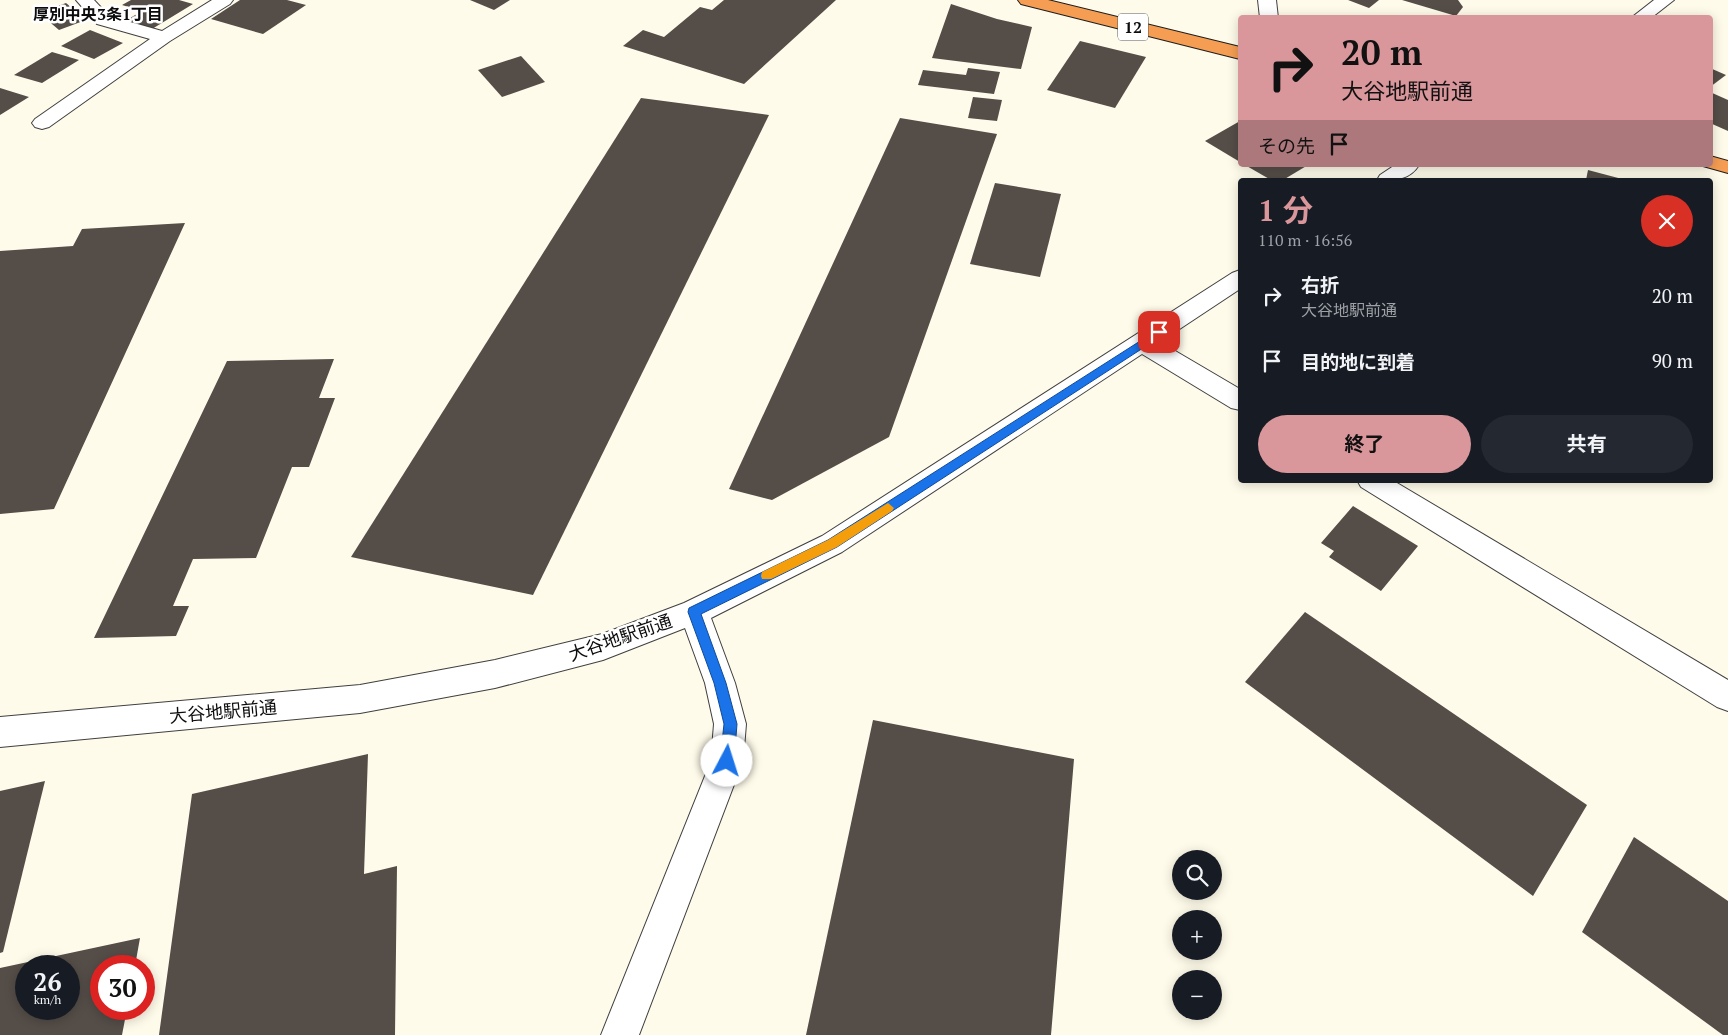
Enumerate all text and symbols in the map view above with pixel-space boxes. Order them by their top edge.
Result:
district label: 厚別中央3条1丁目 [33,3,163,25]
road number: 12 [1118,14,1148,41]
text: 20 m [1341,29,1422,75]
icon: right [1258,35,1323,100]
text: 大谷地駅前通 [1341,76,1473,105]
icon: arrive [1325,130,1353,158]
text: その先 [1258,133,1315,158]
text: 1 分 [1258,190,1313,230]
button: close [1641,195,1693,247]
text: 110 m · 16:56 [1258,229,1352,251]
text: 右折 [1301,272,1339,297]
icon: right [1258,282,1286,310]
text: 20 m [1652,283,1693,308]
text: 大谷地駅前通 [1301,299,1397,321]
pin [1138,311,1180,353]
icon: arrive [1145,318,1173,346]
icon: arrive [1258,347,1286,375]
text: 90 m [1652,348,1693,373]
text: 目的地に到着 [1301,349,1415,374]
button: 終了 [1258,415,1471,473]
button: 共有 [1481,415,1693,473]
street label: 大谷地駅前通 [565,608,675,666]
street label: 大谷地駅前通 [168,694,278,728]
position arrow [700,734,752,786]
map controls [1172,850,1222,1020]
button: search [1172,850,1222,900]
button: + [1172,910,1222,960]
speed limit sign: 30 [90,955,155,1020]
text: 26 [33,965,62,998]
button: − [1172,970,1222,1020]
text: km/h [34,992,61,1007]

